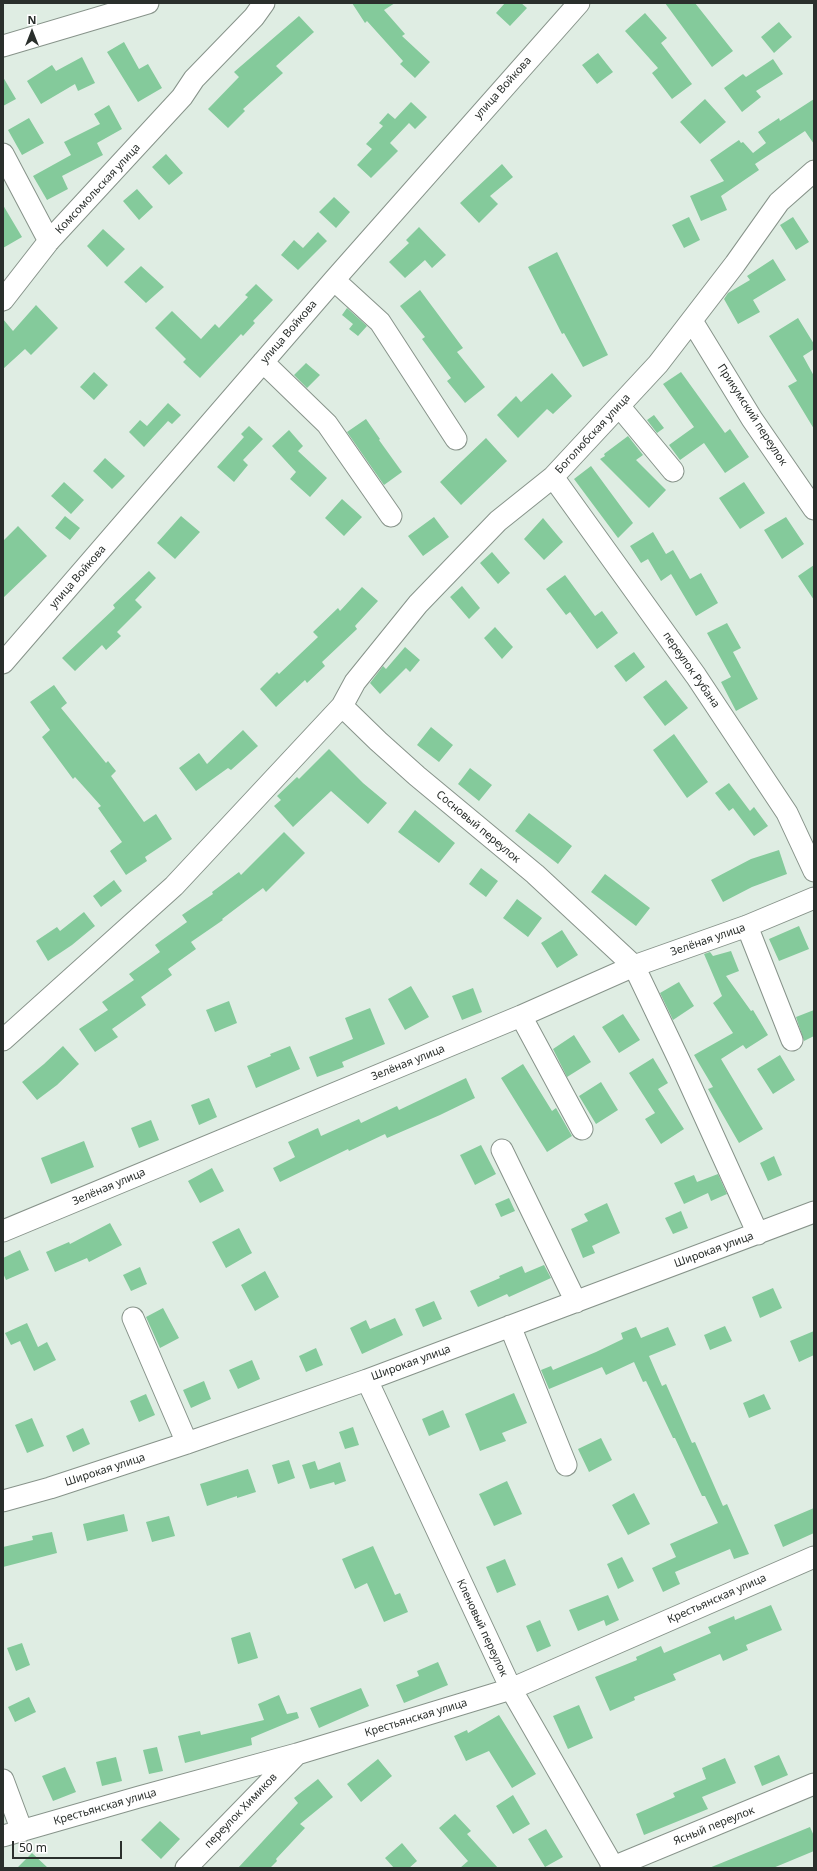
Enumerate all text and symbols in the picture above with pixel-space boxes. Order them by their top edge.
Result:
north arrow [12,12,52,52]
text: N [28,12,36,27]
street label: улица Войкова [472,54,534,122]
street label: Комсомольская улица [53,141,143,237]
street label: улица Войкова [258,298,320,366]
street label: Прикумский переулок [714,362,790,468]
street label: Боголюбская улица [553,392,633,476]
street label: улица Войкова [47,543,109,611]
street label: переулок Рубана [660,629,722,711]
street label: Сосновый переулок [433,788,523,866]
street label: Зелёная улица [669,921,747,959]
street label: Зелёная улица [369,1042,447,1084]
street label: Зелёная улица [70,1166,148,1208]
street label: Широкая улица [672,1230,756,1270]
street label: Широкая улица [369,1343,453,1383]
street label: Широкая улица [63,1451,147,1489]
street label: Крестьянская улица [666,1571,768,1627]
street label: Кленовый переулок [454,1577,510,1679]
street label: Крестьянская улица [363,1696,469,1740]
street label: переулок Химиков [202,1771,280,1851]
street label: Крестьянская улица [52,1786,158,1828]
street label: Ясный переулок [672,1804,756,1848]
scale bar [14,1833,124,1859]
text: 50 m [19,1839,47,1856]

